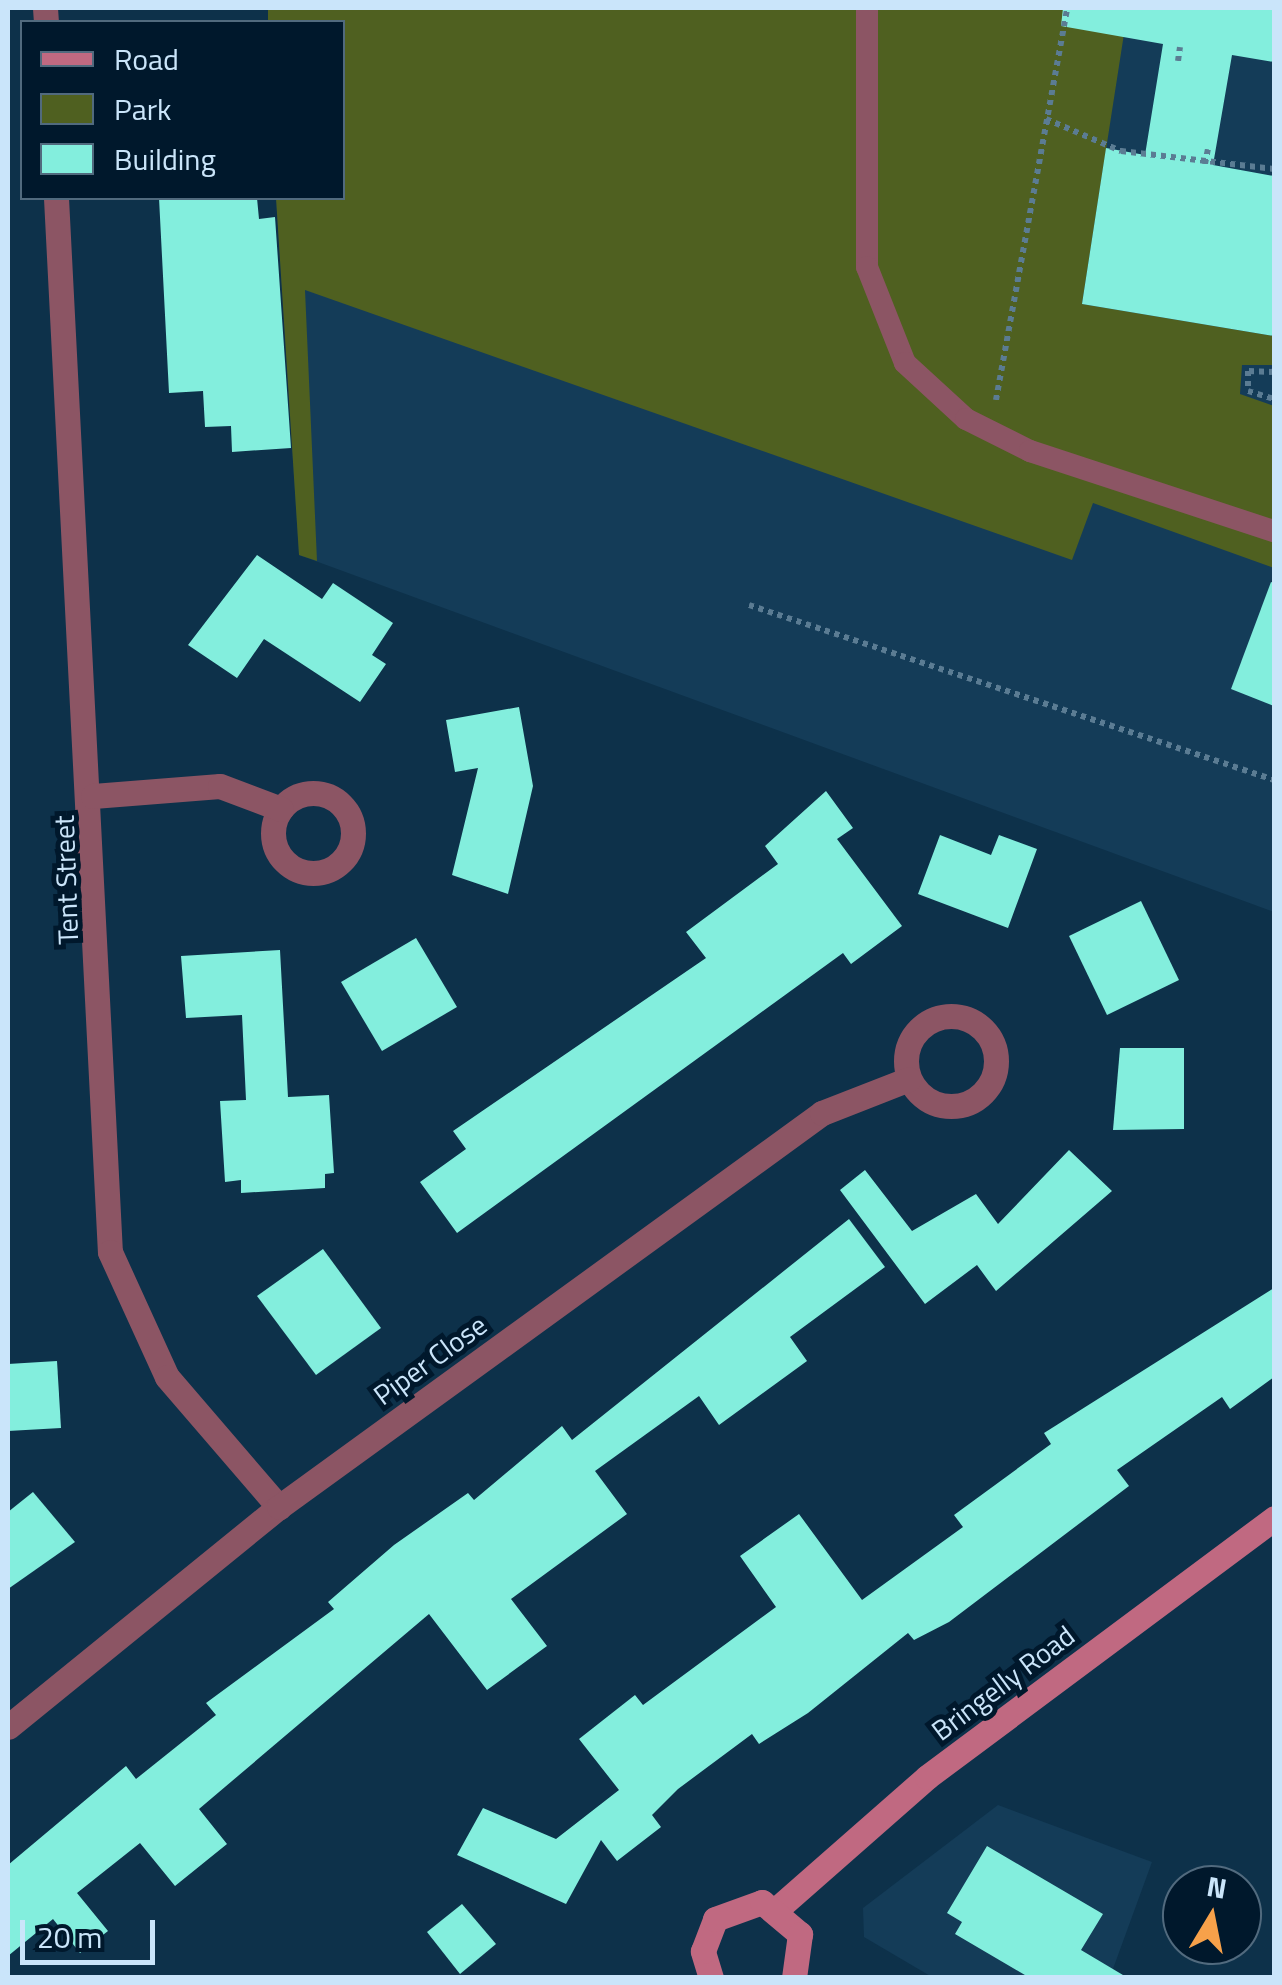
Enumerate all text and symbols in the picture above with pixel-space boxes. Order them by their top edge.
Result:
legend [20,20,345,200]
text: Road [114,36,179,82]
text: Park [114,86,171,132]
text: Building [114,136,216,182]
street label: Tent Street [47,815,85,945]
street label: Piper Close [367,1308,493,1412]
street label: Bringelly Road [925,1618,1081,1748]
text: N [1204,1864,1230,1910]
north arrow [1162,1865,1262,1965]
scale bar [25,1900,160,1962]
text: 20 m [37,1914,102,1960]

